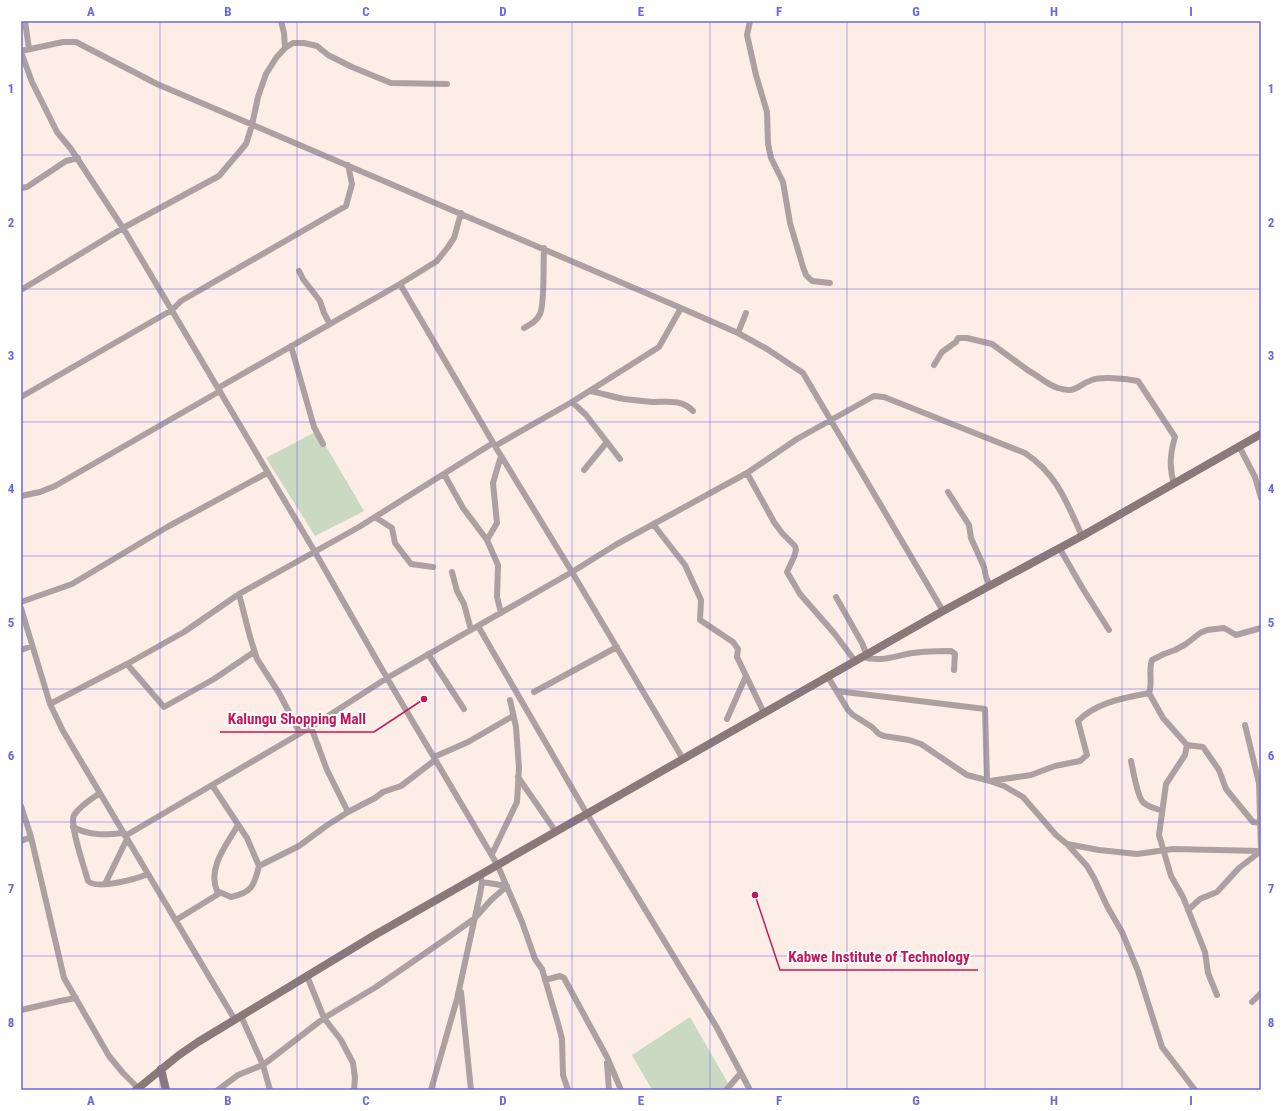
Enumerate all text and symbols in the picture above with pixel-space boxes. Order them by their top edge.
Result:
text: A [87,4,95,19]
text: B [224,4,232,19]
text: C [362,4,370,19]
text: D [499,4,507,19]
text: E [638,4,645,19]
text: F [776,4,782,19]
text: G [912,4,920,19]
text: H [1050,4,1058,19]
text: I [1189,4,1193,19]
text: 1 [8,81,14,96]
text: 1 [1268,81,1274,96]
text: 2 [8,215,15,230]
text: 2 [1268,215,1275,230]
text: 3 [8,348,14,363]
text: 3 [1268,348,1274,363]
text: 4 [8,481,15,496]
text: 4 [1268,481,1275,496]
text: 5 [8,615,15,630]
text: 5 [1268,615,1275,630]
callout: Kalungu Shopping Mall [220,705,374,732]
text: Kalungu Shopping Mall [228,710,366,728]
text: 6 [8,748,15,763]
text: 6 [1268,748,1275,763]
text: 7 [8,881,15,896]
text: 7 [1268,881,1275,896]
callout: Kabwe Institute of Technology [780,943,978,970]
text: Kabwe Institute of Technology [788,948,970,966]
text: 8 [8,1015,14,1030]
text: 8 [1268,1015,1274,1030]
text: A [87,1093,95,1108]
text: B [224,1093,232,1108]
text: C [362,1093,370,1108]
text: D [499,1093,507,1108]
text: E [638,1093,645,1108]
text: F [776,1093,782,1108]
text: G [912,1093,920,1108]
text: H [1050,1093,1058,1108]
text: I [1189,1093,1193,1108]

